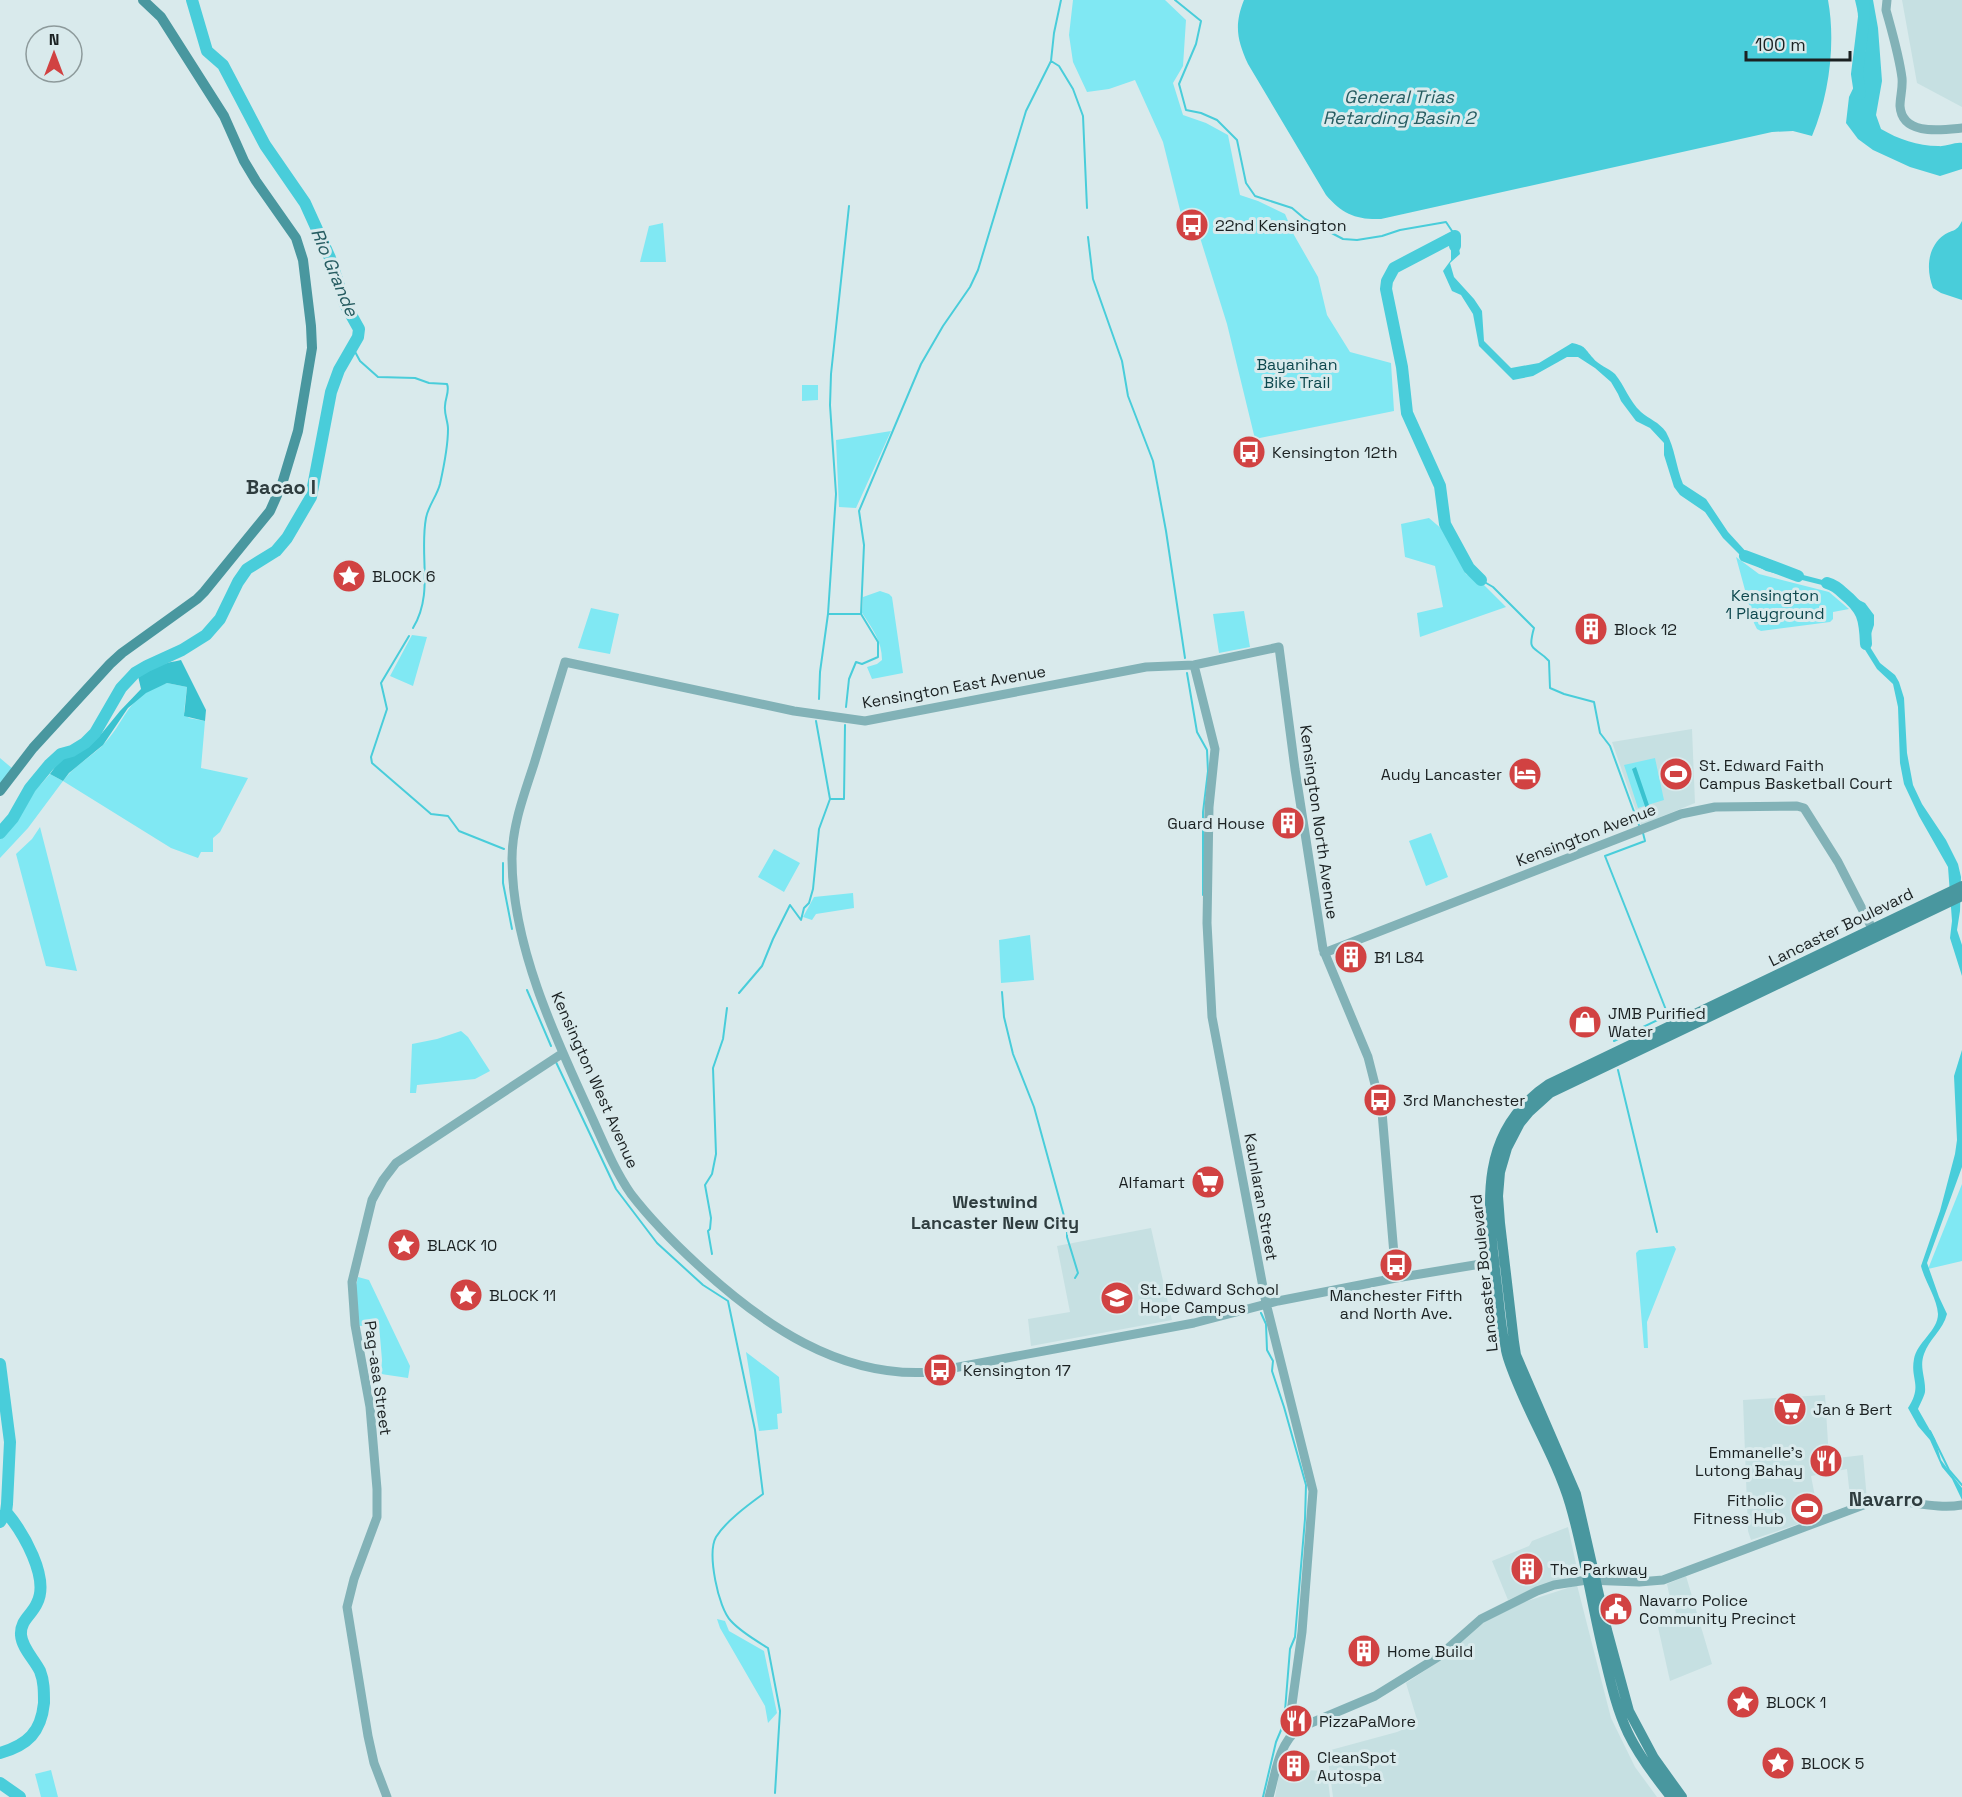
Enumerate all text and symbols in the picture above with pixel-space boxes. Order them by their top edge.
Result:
north arrow [24,24,84,84]
scale bar [1746,24,1850,62]
text: N [49,29,59,50]
text: 100 m [1755,33,1806,56]
water label: General Trias Retarding Basin 2 [1323,85,1477,129]
bus stop icon: 22nd Kensington [1174,207,1210,243]
place label: 22nd Kensington [1215,215,1346,236]
water label: Rio Grande [306,224,364,321]
park label: Bayanihan Bike Trail [1256,354,1338,393]
bus stop icon: Kensington 12th [1231,434,1267,470]
place label: Kensington 12th [1272,442,1398,463]
district label: Bacao I [246,474,316,500]
place icon: BLOCK 6 [331,558,367,594]
place label: BLOCK 6 [372,566,436,587]
park label: Kensington 1 Playground [1726,585,1824,624]
building icon: Block 12 [1573,611,1609,647]
place label: Block 12 [1614,619,1677,640]
street label: Kensington East Avenue [860,660,1048,714]
street label: Kensington North Avenue [1295,723,1343,921]
place label: St. Edward Faith Campus Basketball Court [1699,755,1893,794]
hotel icon: Audy Lancaster [1507,756,1543,792]
sports icon: St. Edward Faith Campus Basketball Court [1658,756,1694,792]
place label: Audy Lancaster [1381,764,1502,785]
street label: Kensington Avenue [1513,799,1659,871]
building icon: Guard House [1270,805,1306,841]
place label: Guard House [1167,813,1265,834]
street label: Lancaster Boulevard [1765,883,1917,971]
building icon: B1 L84 [1333,939,1369,975]
place label: B1 L84 [1374,947,1424,968]
street label: Kensington West Avenue [547,988,643,1172]
place label: JMB Purified Water [1608,1003,1706,1042]
shop icon: JMB Purified Water [1567,1004,1603,1040]
bus stop icon: 3rd Manchester [1362,1082,1398,1118]
place label: 3rd Manchester [1403,1090,1525,1111]
street label: Kaunlaran Street [1239,1132,1283,1262]
supermarket icon: Alfamart [1190,1164,1226,1200]
place label: Alfamart [1119,1172,1185,1193]
district label: Westwind Lancaster New City [911,1190,1079,1234]
street label: Lancaster Boulevard [1465,1193,1503,1353]
place icon: BLACK 10 [386,1227,422,1263]
place label: BLACK 10 [427,1235,497,1256]
bus stop icon: Manchester Fifth and North Ave. [1378,1247,1414,1283]
place icon: BLOCK 11 [448,1277,484,1313]
place label: St. Edward School Hope Campus [1140,1279,1279,1318]
school or university icon: St. Edward School Hope Campus [1099,1280,1135,1316]
place label: BLOCK 11 [489,1285,556,1306]
place label: Manchester Fifth and North Ave. [1329,1285,1463,1324]
street label: Pag-asa Street [360,1319,396,1437]
bus stop icon: Kensington 17 [922,1352,958,1388]
place label: Kensington 17 [963,1360,1071,1381]
supermarket icon: Jan & Bert [1772,1391,1808,1427]
place label: Jan & Bert [1813,1399,1892,1420]
place label: Emmanelle's Lutong Bahay [1695,1442,1803,1481]
restaurant icon: Emmanelle's Lutong Bahay [1808,1443,1844,1479]
district label: Navarro [1849,1486,1923,1512]
place label: Fitholic Fitness Hub [1693,1490,1784,1529]
sports icon: Fitholic Fitness Hub [1789,1491,1825,1527]
building icon: The Parkway [1509,1551,1545,1587]
place label: The Parkway [1550,1559,1648,1580]
place label: Navarro Police Community Precinct [1639,1590,1796,1629]
public building icon: Navarro Police Community Precinct [1598,1591,1634,1627]
building icon: Home Build [1346,1633,1382,1669]
place label: Home Build [1387,1641,1473,1662]
place icon: BLOCK 1 [1725,1684,1761,1720]
place label: BLOCK 1 [1766,1692,1827,1713]
restaurant icon: PizzaPaMore [1278,1703,1314,1739]
place label: PizzaPaMore [1319,1711,1416,1732]
place icon: BLOCK 5 [1760,1745,1796,1781]
place label: CleanSpot Autospa [1317,1747,1397,1786]
building icon: CleanSpot Autospa [1276,1748,1312,1784]
place label: BLOCK 5 [1801,1753,1864,1774]

